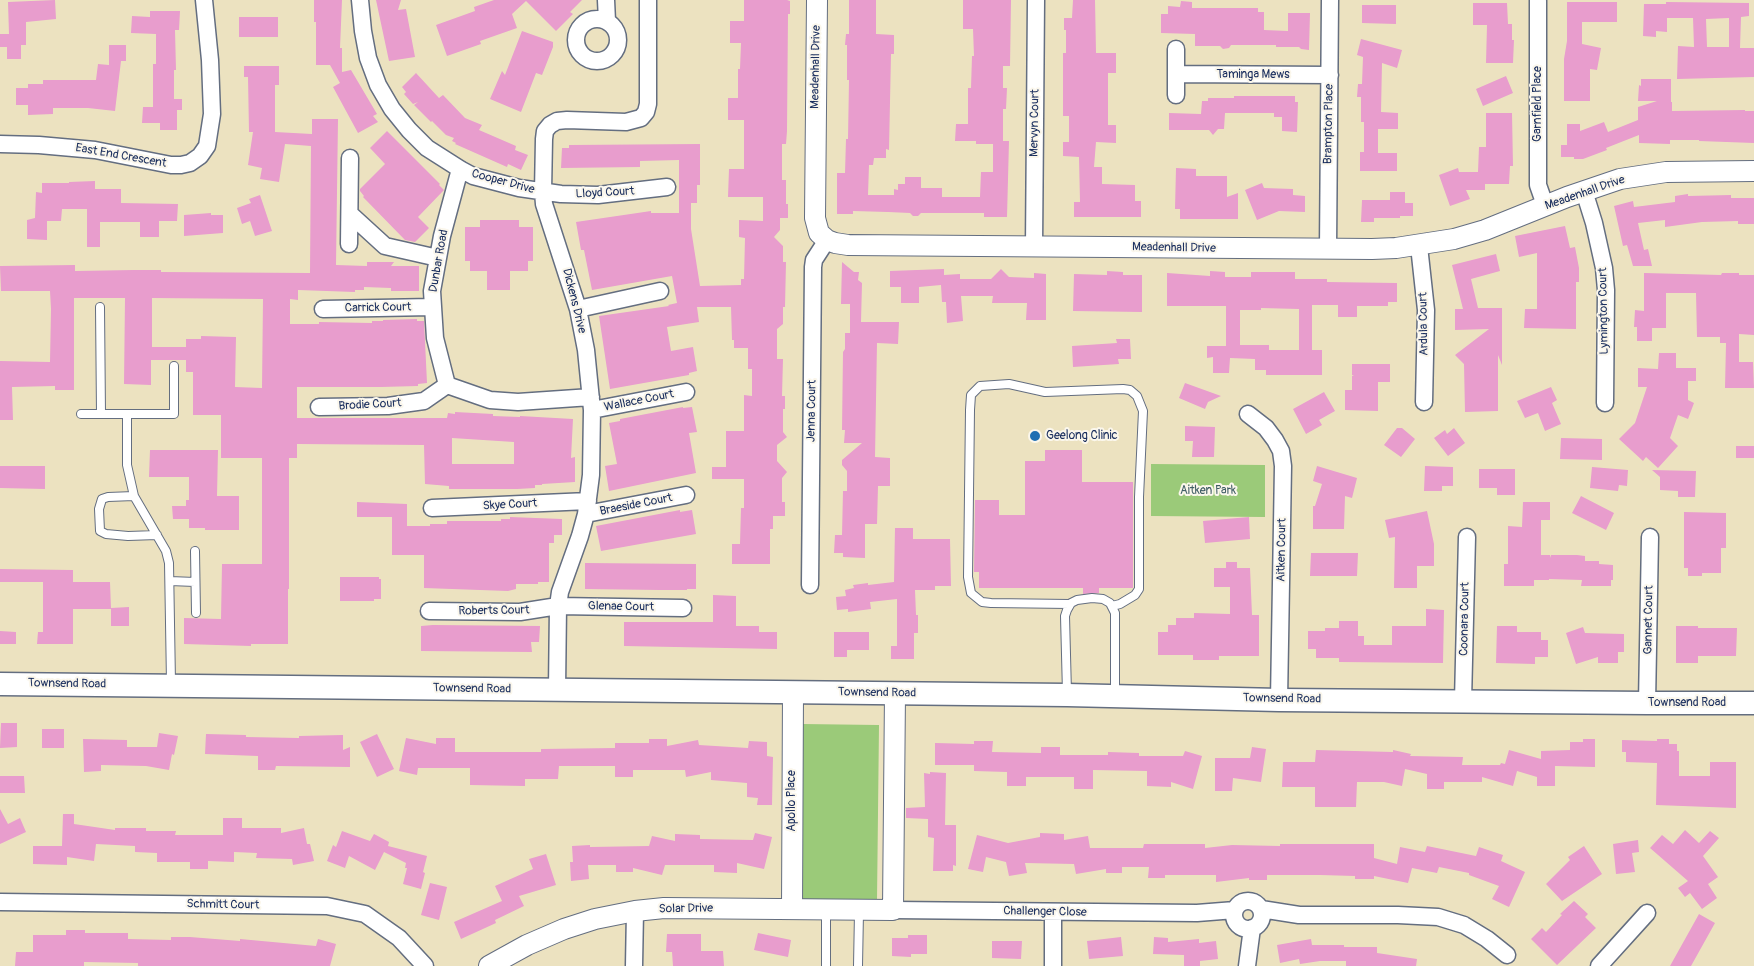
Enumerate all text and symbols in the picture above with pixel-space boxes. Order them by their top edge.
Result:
street label: Meadenhall Drive [808,25,824,109]
street label: Garnfield Place [1531,66,1545,142]
street label: Taminga Mews [1216,68,1290,82]
street label: Brampton Place [1321,84,1337,164]
street label: Mervyn Court [1027,89,1043,157]
street label: East End Crescent [74,141,168,171]
street label: Cooper Drive [470,167,536,197]
street label: Meadenhall Drive [1543,173,1627,213]
street label: Lloyd Court [575,184,635,202]
street label: Dunbar Road [426,229,452,293]
street label: Meadenhall Drive [1132,240,1216,256]
street label: Dickens Drive [559,267,589,335]
street label: Lymington Court [1596,267,1612,355]
street label: Ardula Court [1416,292,1432,356]
street label: Carrick Court [345,300,411,316]
street label: Jenna Court [804,380,820,442]
street label: Wallace Court [603,387,675,415]
street label: Brodie Court [338,396,402,414]
marker: Geelong Clinic [1028,429,1042,443]
place label: Geelong Clinic [1046,429,1118,443]
park label: Aitken Park [1180,484,1236,498]
street label: Braeside Court [599,491,673,519]
street label: Skye Court [482,496,538,514]
street label: Aitken Court [1274,518,1290,582]
street label: Coonara Court [1457,582,1473,656]
street label: Gannet Court [1641,585,1657,655]
street label: Glenae Court [588,599,654,615]
street label: Roberts Court [458,603,530,619]
street label: Townsend Road [28,676,106,692]
street label: Townsend Road [433,681,511,697]
street label: Townsend Road [838,685,916,701]
street label: Townsend Road [1243,691,1321,707]
street label: Townsend Road [1648,696,1726,710]
street label: Apollo Place [785,770,799,832]
street label: Schmitt Court [186,897,260,913]
street label: Solar Drive [659,901,713,917]
street label: Challenger Close [1003,904,1087,920]

